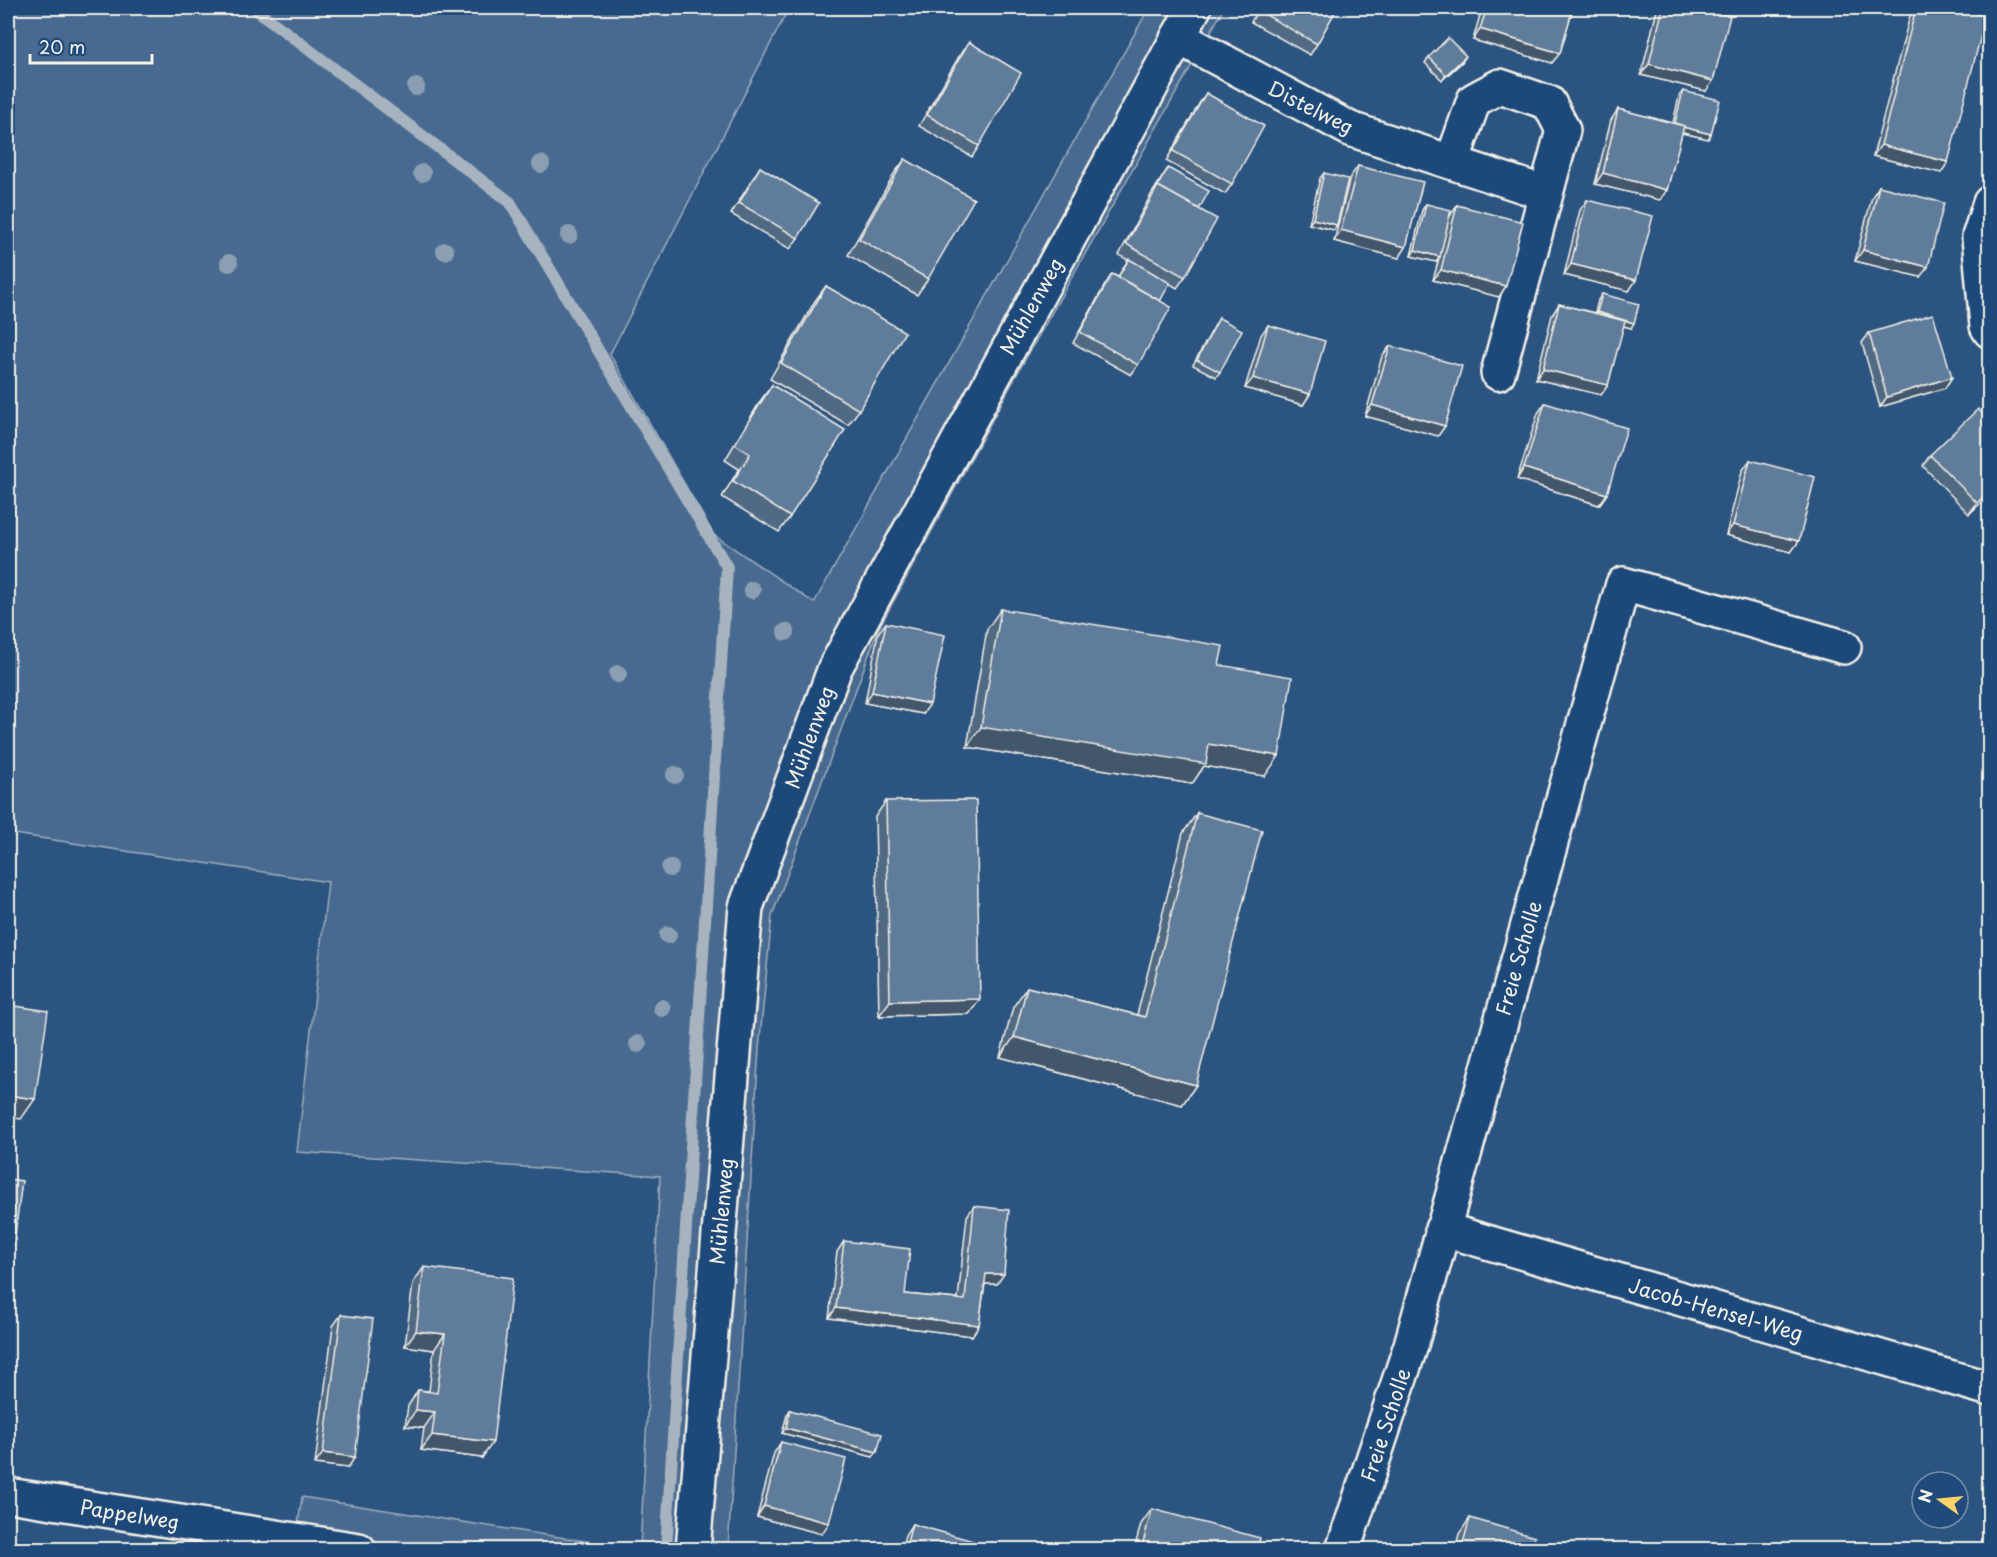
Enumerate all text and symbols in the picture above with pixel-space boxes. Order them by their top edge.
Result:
scale bar [30,27,152,65]
text: 20 m [39,33,85,60]
street label: Distelweg [1263,73,1359,141]
street label: Mühlenweg [992,252,1070,360]
street label: Mühlenweg [777,681,841,793]
street label: Freie Scholle [1487,897,1549,1019]
street label: Mühlenweg [701,1156,741,1266]
street label: Jacob-Hensel-Weg [1625,1270,1807,1348]
street label: Freie Scholle [1352,1364,1418,1486]
north arrow [1910,1470,1970,1530]
text: N [1911,1487,1938,1505]
street label: Pappelweg [78,1491,182,1537]

